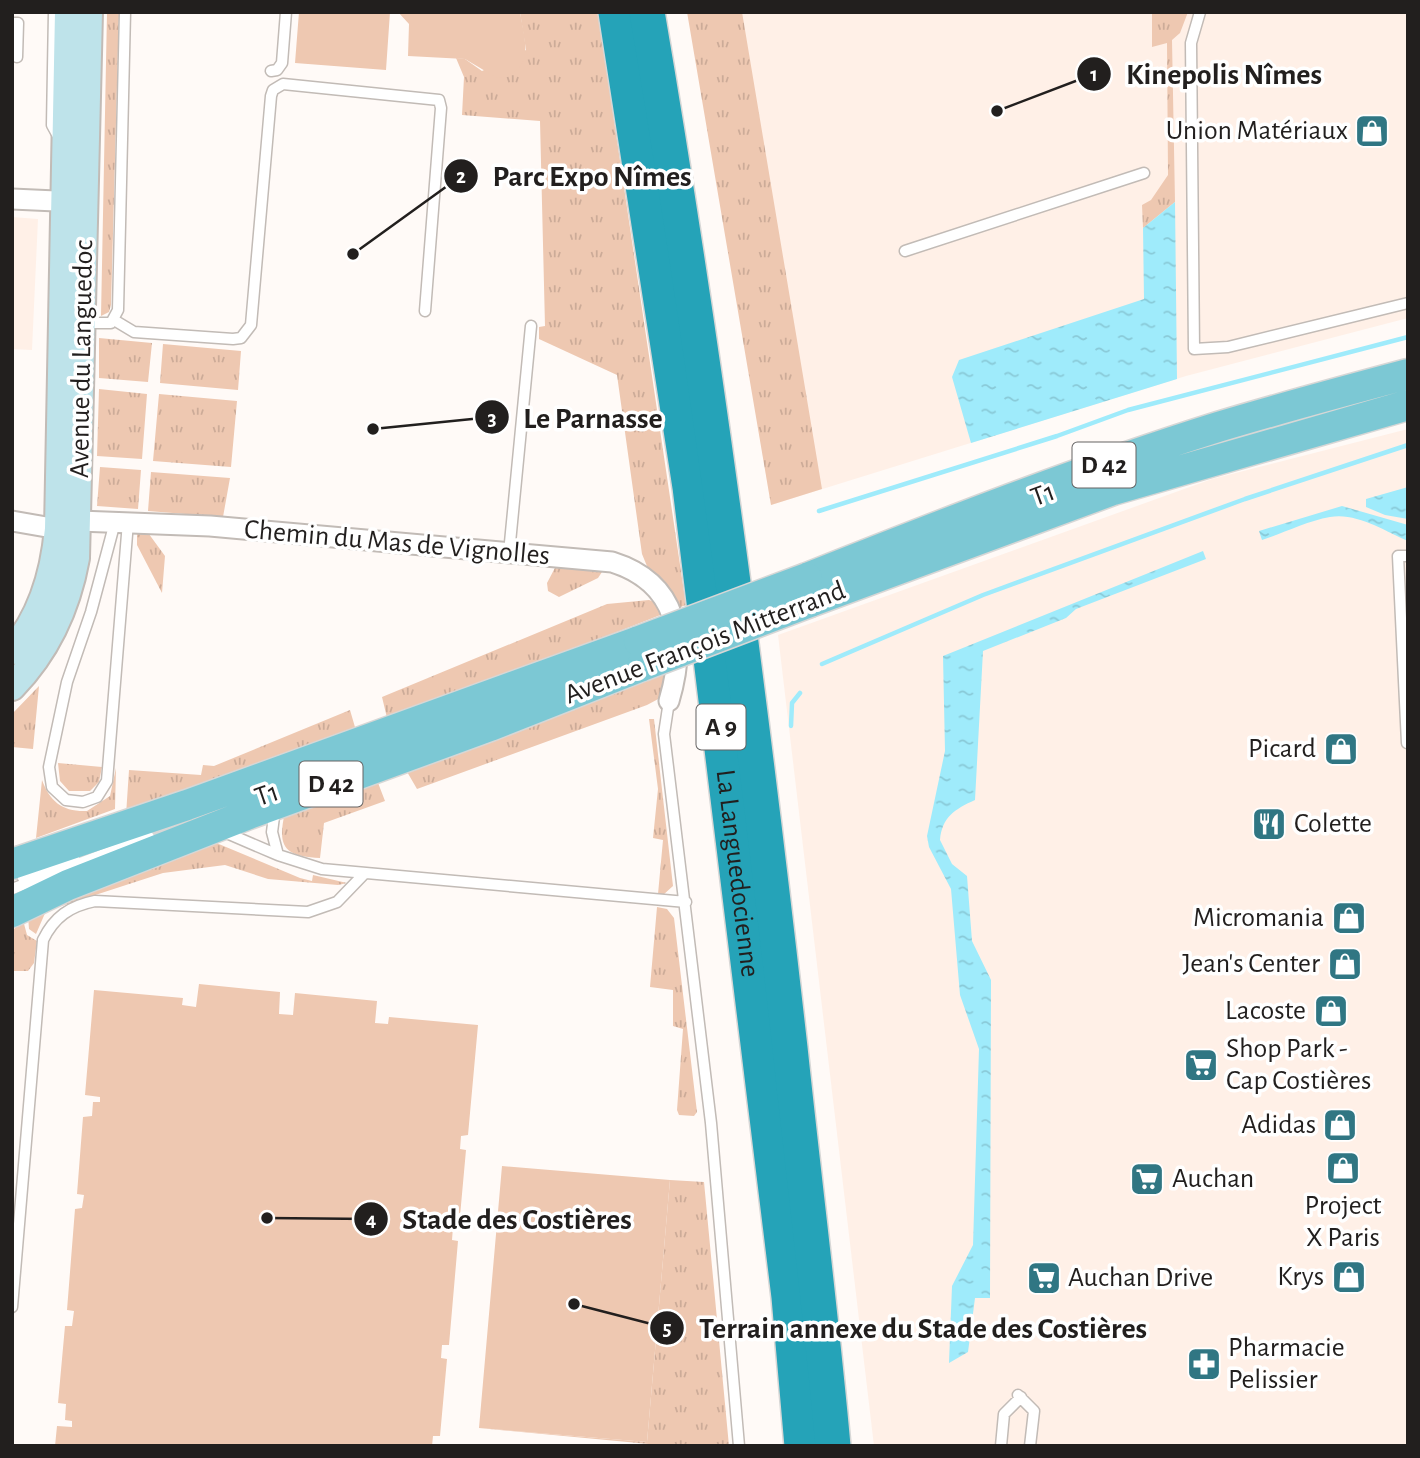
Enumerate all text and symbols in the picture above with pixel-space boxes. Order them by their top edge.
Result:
callout: Kinepolis Nîmes [1077,48,1336,99]
text: Kinepolis Nîmes [1126,60,1322,90]
text: 1 [1090,64,1098,85]
shop icon: Union Matériaux [1353,112,1391,150]
place label: Union Matériaux [1166,117,1348,145]
callout: Parc Expo Nîmes [443,150,705,201]
text: Parc Expo Nîmes [492,162,692,192]
text: 2 [456,166,466,187]
street label: Avenue du Languedoc [66,239,98,478]
callout: Le Parnasse [474,392,677,443]
text: Le Parnasse [523,404,663,434]
text: 3 [487,408,497,429]
road number: D 42 [1072,442,1136,488]
street label: T1 [1027,478,1059,512]
street label: Chemin du Mas de Vignolles [243,516,551,570]
street label: Avenue François Mitterrand [561,576,849,710]
road number: A 9 [696,705,746,750]
shop icon: Picard [1322,730,1360,768]
place label: Picard [1248,735,1316,763]
road number: D 42 [300,762,362,806]
street label: La Languedocienne [711,768,764,979]
street label: T1 [251,778,283,812]
restaurant icon: Colette [1250,805,1288,843]
place label: Colette [1294,810,1372,838]
shop icon: Micromania [1330,899,1368,937]
place label: Micromania [1193,904,1324,932]
shop icon: Jean's Center [1326,945,1364,983]
place label: Jean's Center [1182,950,1320,978]
shop icon: Lacoste [1312,992,1350,1030]
place label: Lacoste [1225,997,1306,1025]
place label: Shop Park - Cap Costières [1226,1035,1371,1095]
supermarket icon: Shop Park - Cap Costières [1182,1046,1220,1084]
shop icon: Adidas [1321,1106,1359,1144]
place label: Adidas [1241,1111,1316,1139]
shop icon: Project X Paris [1324,1149,1362,1187]
supermarket icon: Auchan [1128,1160,1166,1198]
place label: Auchan [1172,1165,1254,1193]
place label: Project X Paris [1305,1192,1382,1252]
callout: Stade des Costières [354,1193,646,1244]
text: Stade des Costières [402,1205,632,1235]
text: 4 [366,1209,376,1230]
shop icon: Krys [1330,1258,1368,1296]
supermarket icon: Auchan Drive [1025,1259,1063,1297]
place label: Krys [1277,1263,1324,1291]
place label: Auchan Drive [1068,1264,1213,1292]
callout: Terrain annexe du Stade des Costières [650,1302,1161,1353]
text: Terrain annexe du Stade des Costières [699,1314,1147,1344]
text: 5 [662,1318,672,1339]
place label: Pharmacie Pelissier [1228,1334,1345,1394]
pharmacy icon: Pharmacie Pelissier [1185,1345,1223,1383]

